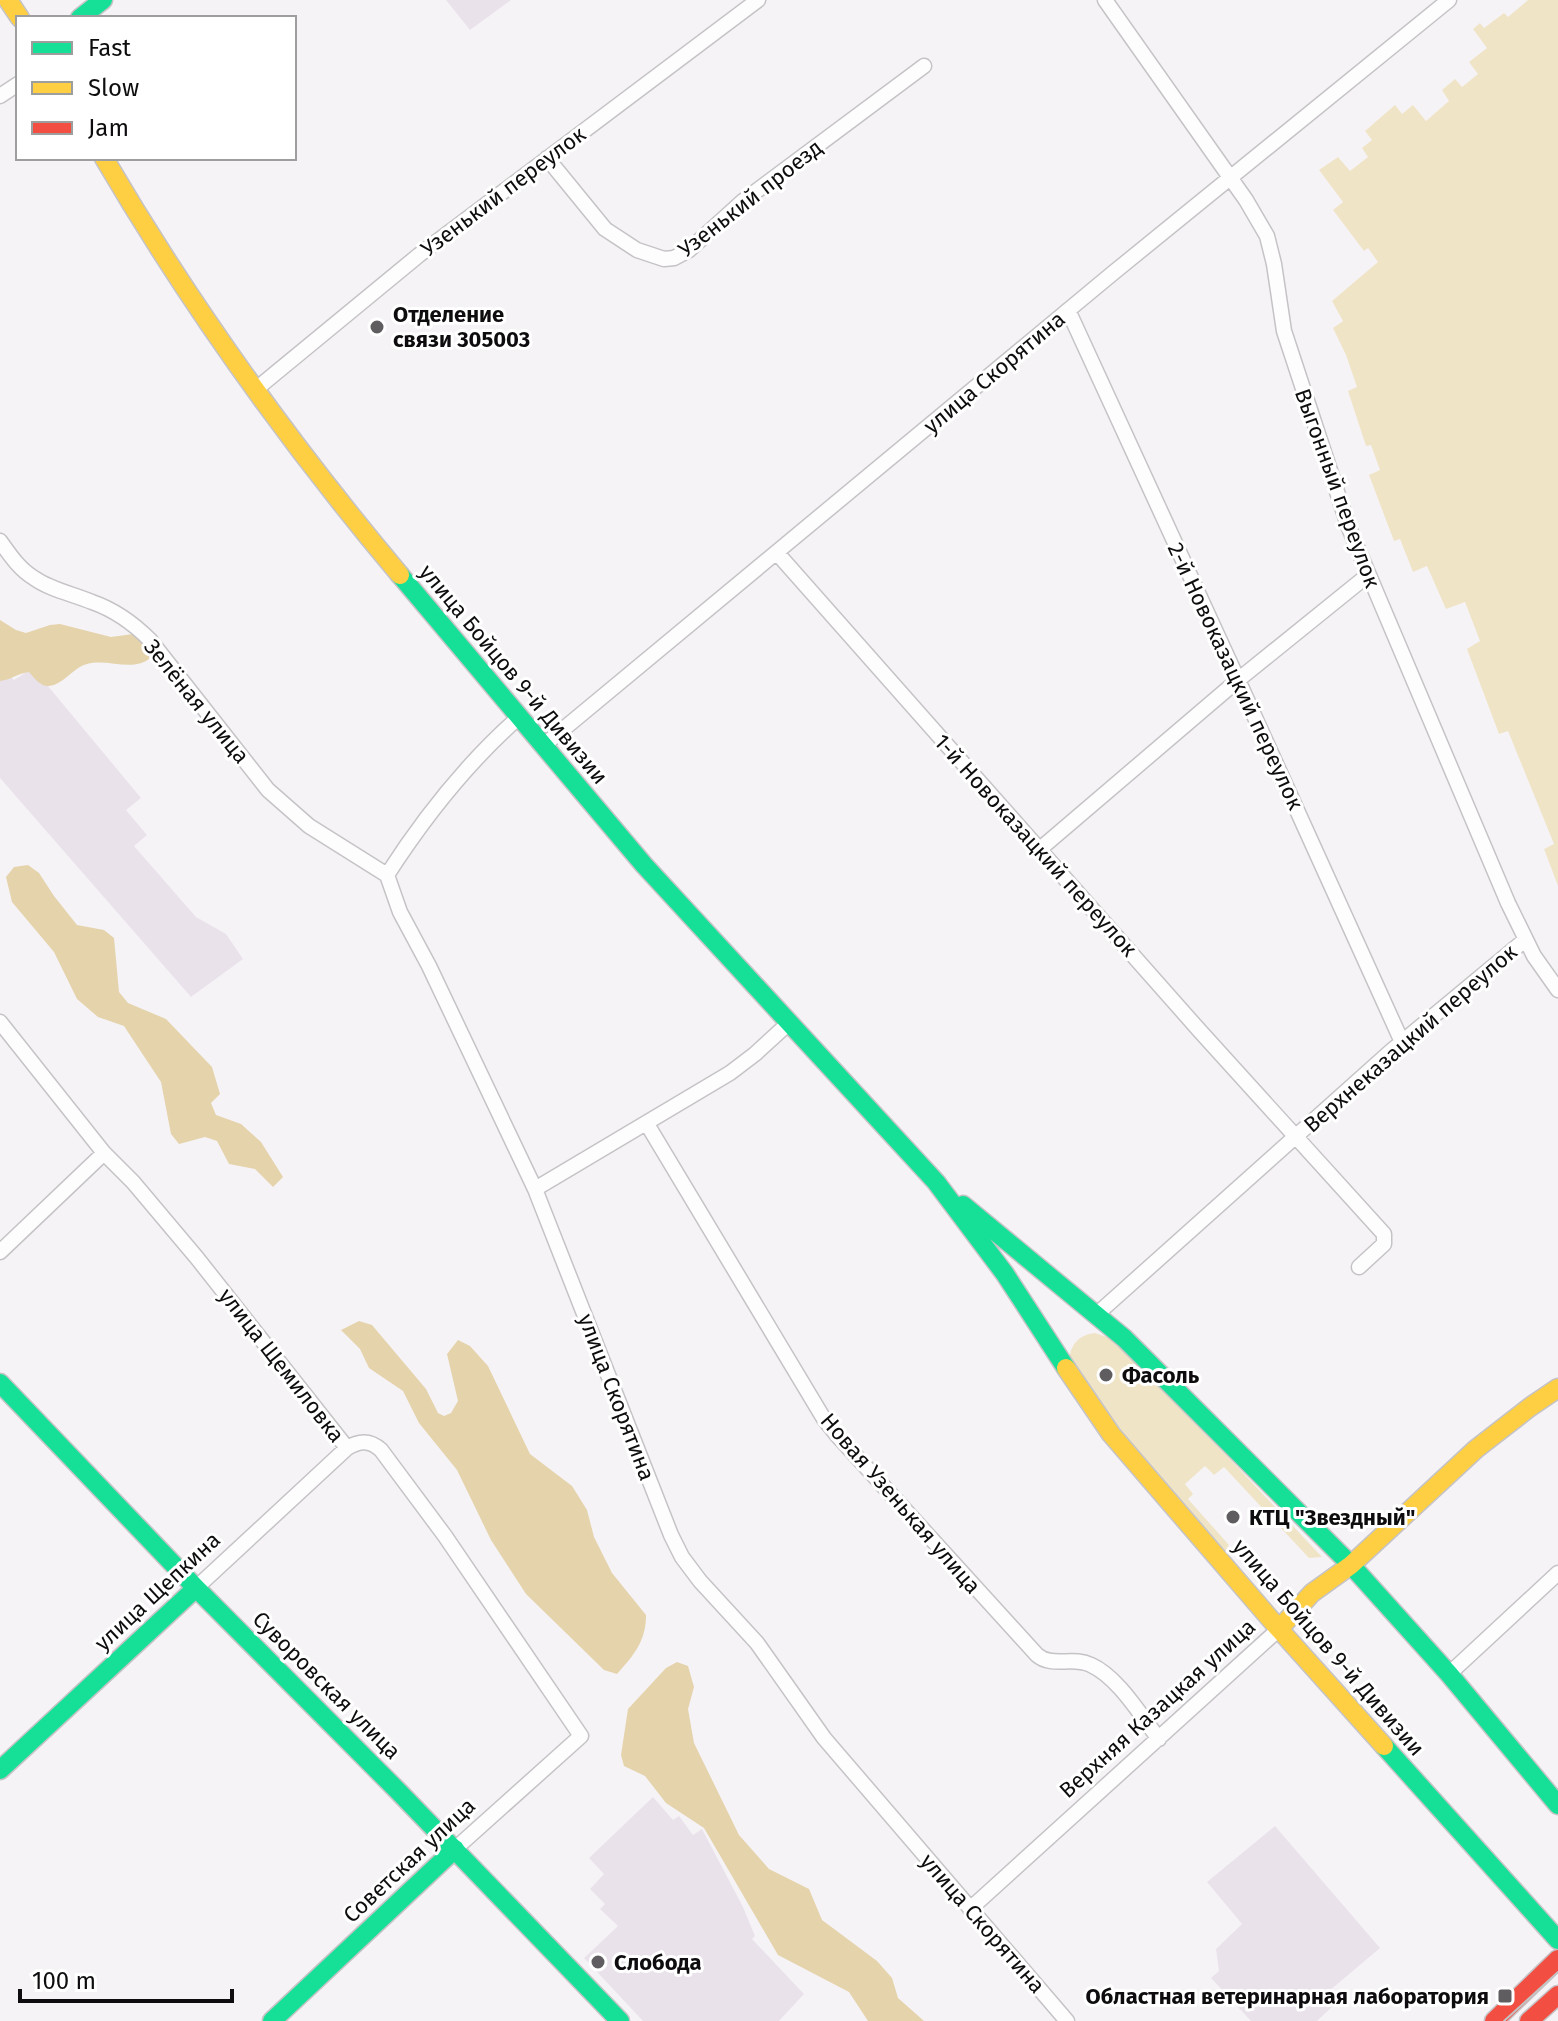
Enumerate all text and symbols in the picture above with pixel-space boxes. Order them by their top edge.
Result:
legend [16,16,296,160]
text: Fast [88,34,131,62]
text: Slow [88,74,139,102]
text: Jam [88,114,129,142]
street label: Узенький переулок [416,120,592,262]
street label: Узенький проезд [673,134,828,263]
place label: Отделение связи 305003 [393,301,530,353]
street label: улица Скорятина [918,305,1071,439]
marker: Отделение связи 305003 [368,318,386,336]
street label: Выгонный переулок [1289,385,1386,592]
street label: 2-й Новоказацкий переулок [1162,538,1310,815]
street label: улица Бойцов 9-й Дивизии [414,559,614,790]
street label: Зелёная улица [138,634,255,769]
street label: 1-й Новоказацкий переулок [929,728,1143,963]
street label: Верхнеказацкий переулок [1298,938,1523,1138]
street label: улица Щемиловка [213,1283,350,1448]
street label: улица Скорятина [572,1310,661,1484]
place label: Фасоль [1122,1362,1200,1389]
marker: Фасоль [1097,1366,1115,1384]
street label: Новая Узенькая улица [815,1407,986,1599]
place label: КТЦ "Звездный" [1249,1504,1415,1531]
marker: КТЦ "Звездный" [1224,1508,1242,1526]
street label: улица Щепкина [89,1526,226,1657]
street label: улица Бойцов 9-й Дивизии [1227,1533,1430,1761]
street label: Суворовская улица [247,1606,406,1765]
street label: Верхняя Казацкая улица [1054,1613,1261,1804]
street label: Советская улица [338,1792,481,1928]
street label: улица Скорятина [915,1848,1051,1999]
place label: Слобода [614,1949,702,1976]
scale bar [20,1953,232,2003]
marker: Слобода [589,1953,607,1971]
text: 100 m [32,1967,96,1995]
place label: Областная ветеринарная лаборатория [1086,1983,1489,2010]
marker: Областная ветеринарная лаборатория [1496,1987,1514,2005]

